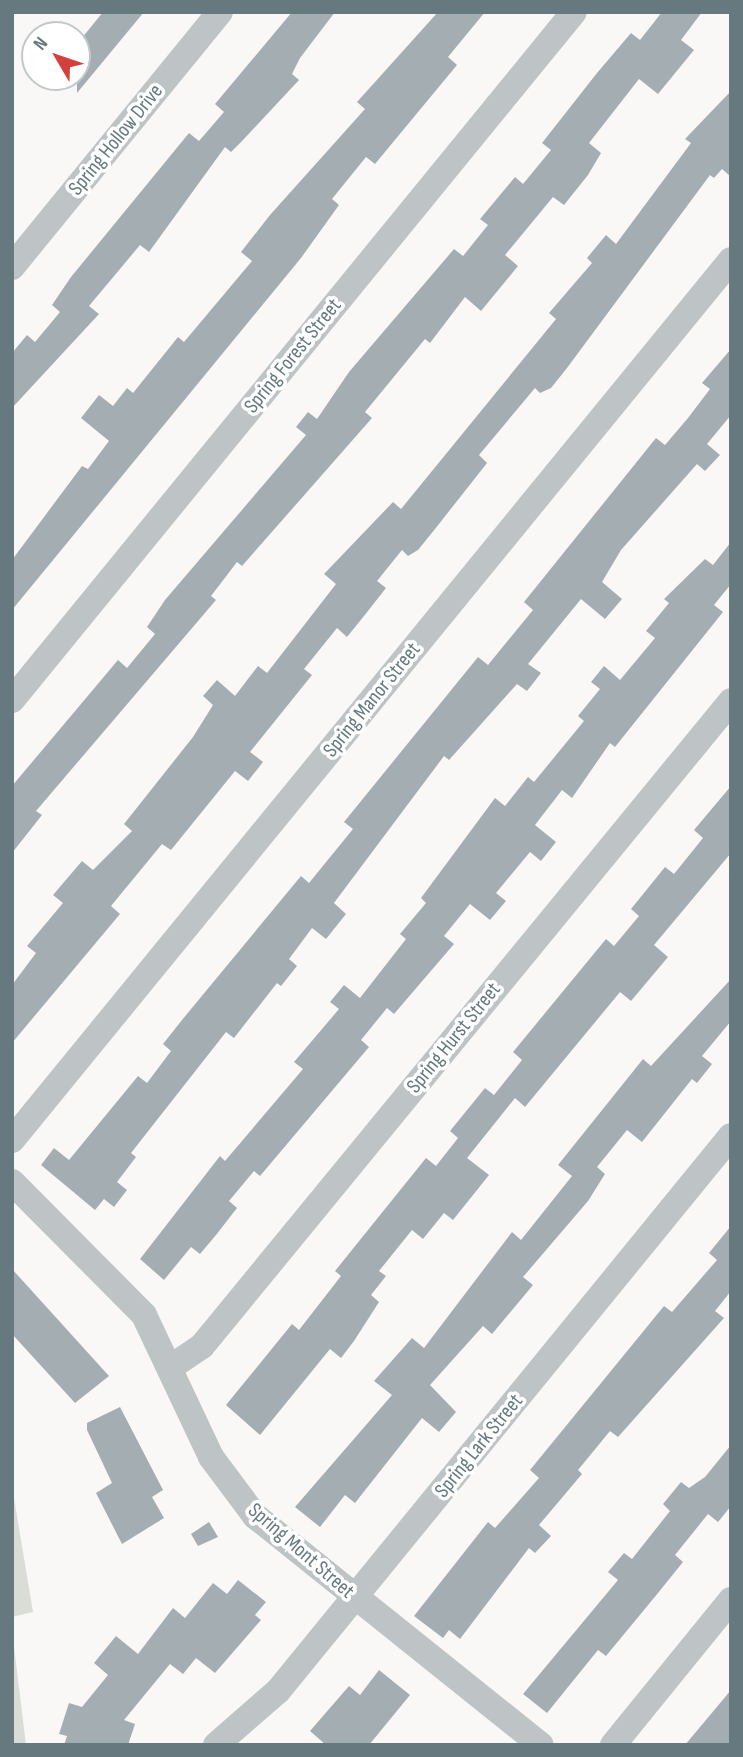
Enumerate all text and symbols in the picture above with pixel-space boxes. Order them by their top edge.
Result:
north arrow [21,21,91,91]
text: N [29,33,53,55]
street label: Spring Hollow Drive [63,79,169,201]
street label: Spring Forest Street [239,294,347,418]
street label: Spring Manor Street [318,638,426,762]
street label: Spring Hurst Street [402,978,506,1098]
street label: Spring Lark Street [430,1389,528,1503]
street label: Spring Mont Street [243,1498,359,1604]

